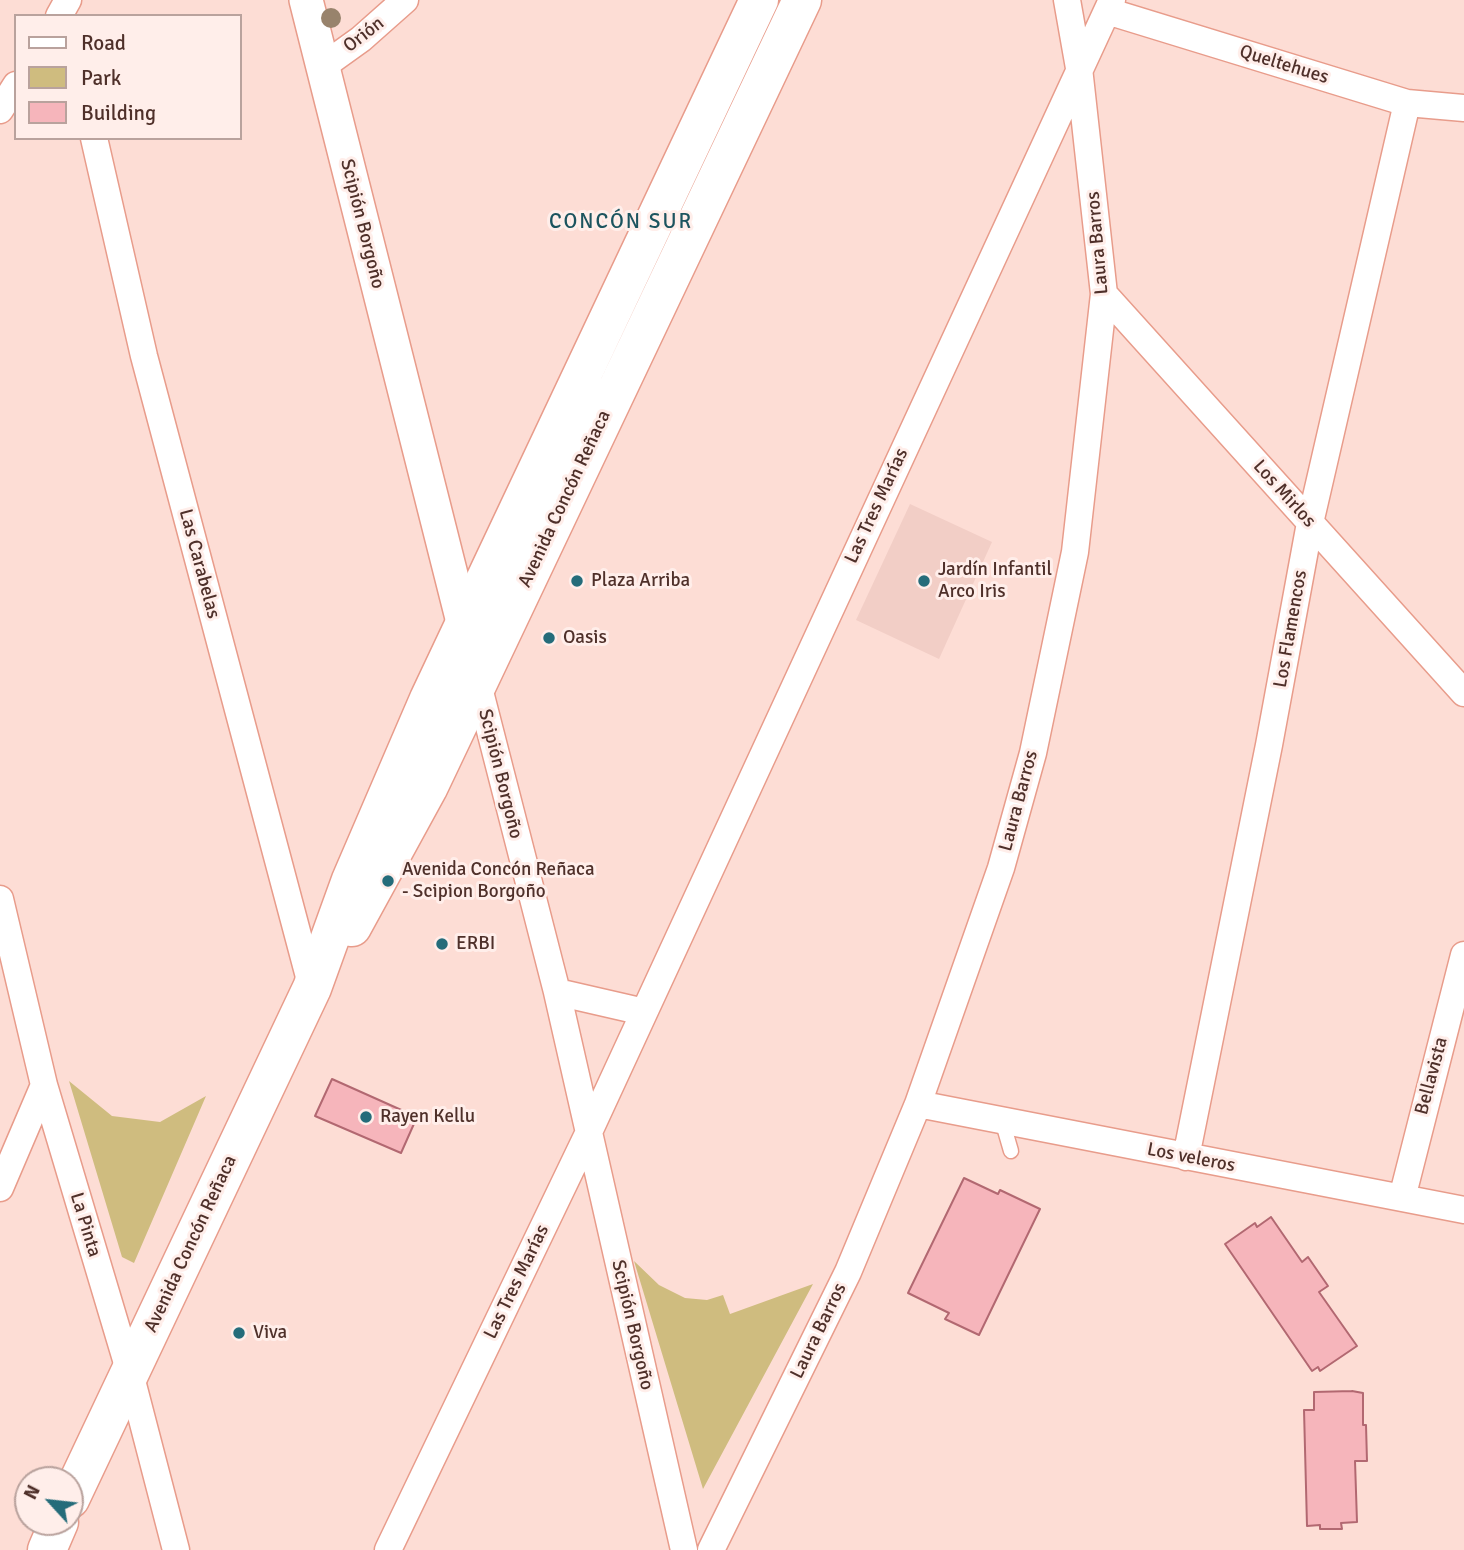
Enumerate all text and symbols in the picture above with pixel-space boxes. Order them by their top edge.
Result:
street label: Orión [339,12,389,58]
legend [14,14,242,140]
text: Road [81,30,126,56]
street label: Queltehues [1237,41,1331,89]
text: Park [81,65,121,91]
text: Building [81,100,156,126]
street label: Scipión Borgoño [335,157,389,291]
street label: Laura Barros [1082,191,1114,295]
district label: CONCÓN SUR [550,209,692,235]
street label: Avenida Concón Reñaca [514,407,616,591]
street label: Las Tres Marías [840,445,914,567]
street label: Los Mirlos [1248,456,1320,532]
street label: Las Carabelas [173,507,225,621]
place label: Jardín Infantil Arco Iris [938,559,1052,603]
street label: Los Flamencos [1269,568,1313,690]
place label: Plaza Arriba [591,570,690,592]
marker: Plaza Arriba [569,573,585,589]
marker: Jardín Infantil Arco Iris [916,573,932,589]
place label: Oasis [563,627,607,649]
marker: Oasis [541,630,557,646]
street label: Scipión Borgoño [473,707,527,841]
street label: Laura Barros [995,748,1043,854]
place label: Avenida Concón Reñaca - Scipion Borgoño [402,859,595,903]
marker: Avenida Concón Reñaca - Scipion Borgoño [380,873,396,889]
place label: ERBI [456,933,495,955]
marker: ERBI [434,936,450,952]
street label: Bellavista [1411,1035,1453,1117]
place label: Rayen Kellu [380,1106,475,1128]
marker: Rayen Kellu [358,1109,374,1125]
street label: Los veleros [1145,1138,1237,1178]
street label: Avenida Concón Reñaca [140,1152,242,1336]
street label: La Pinta [64,1190,106,1260]
street label: Las Tres Marías [480,1221,554,1343]
street label: Scipión Borgoño [606,1258,658,1392]
street label: Laura Barros [786,1280,852,1382]
place label: Viva [253,1322,287,1344]
marker: Viva [231,1325,247,1341]
north arrow [14,1466,84,1536]
text: N [18,1481,46,1504]

